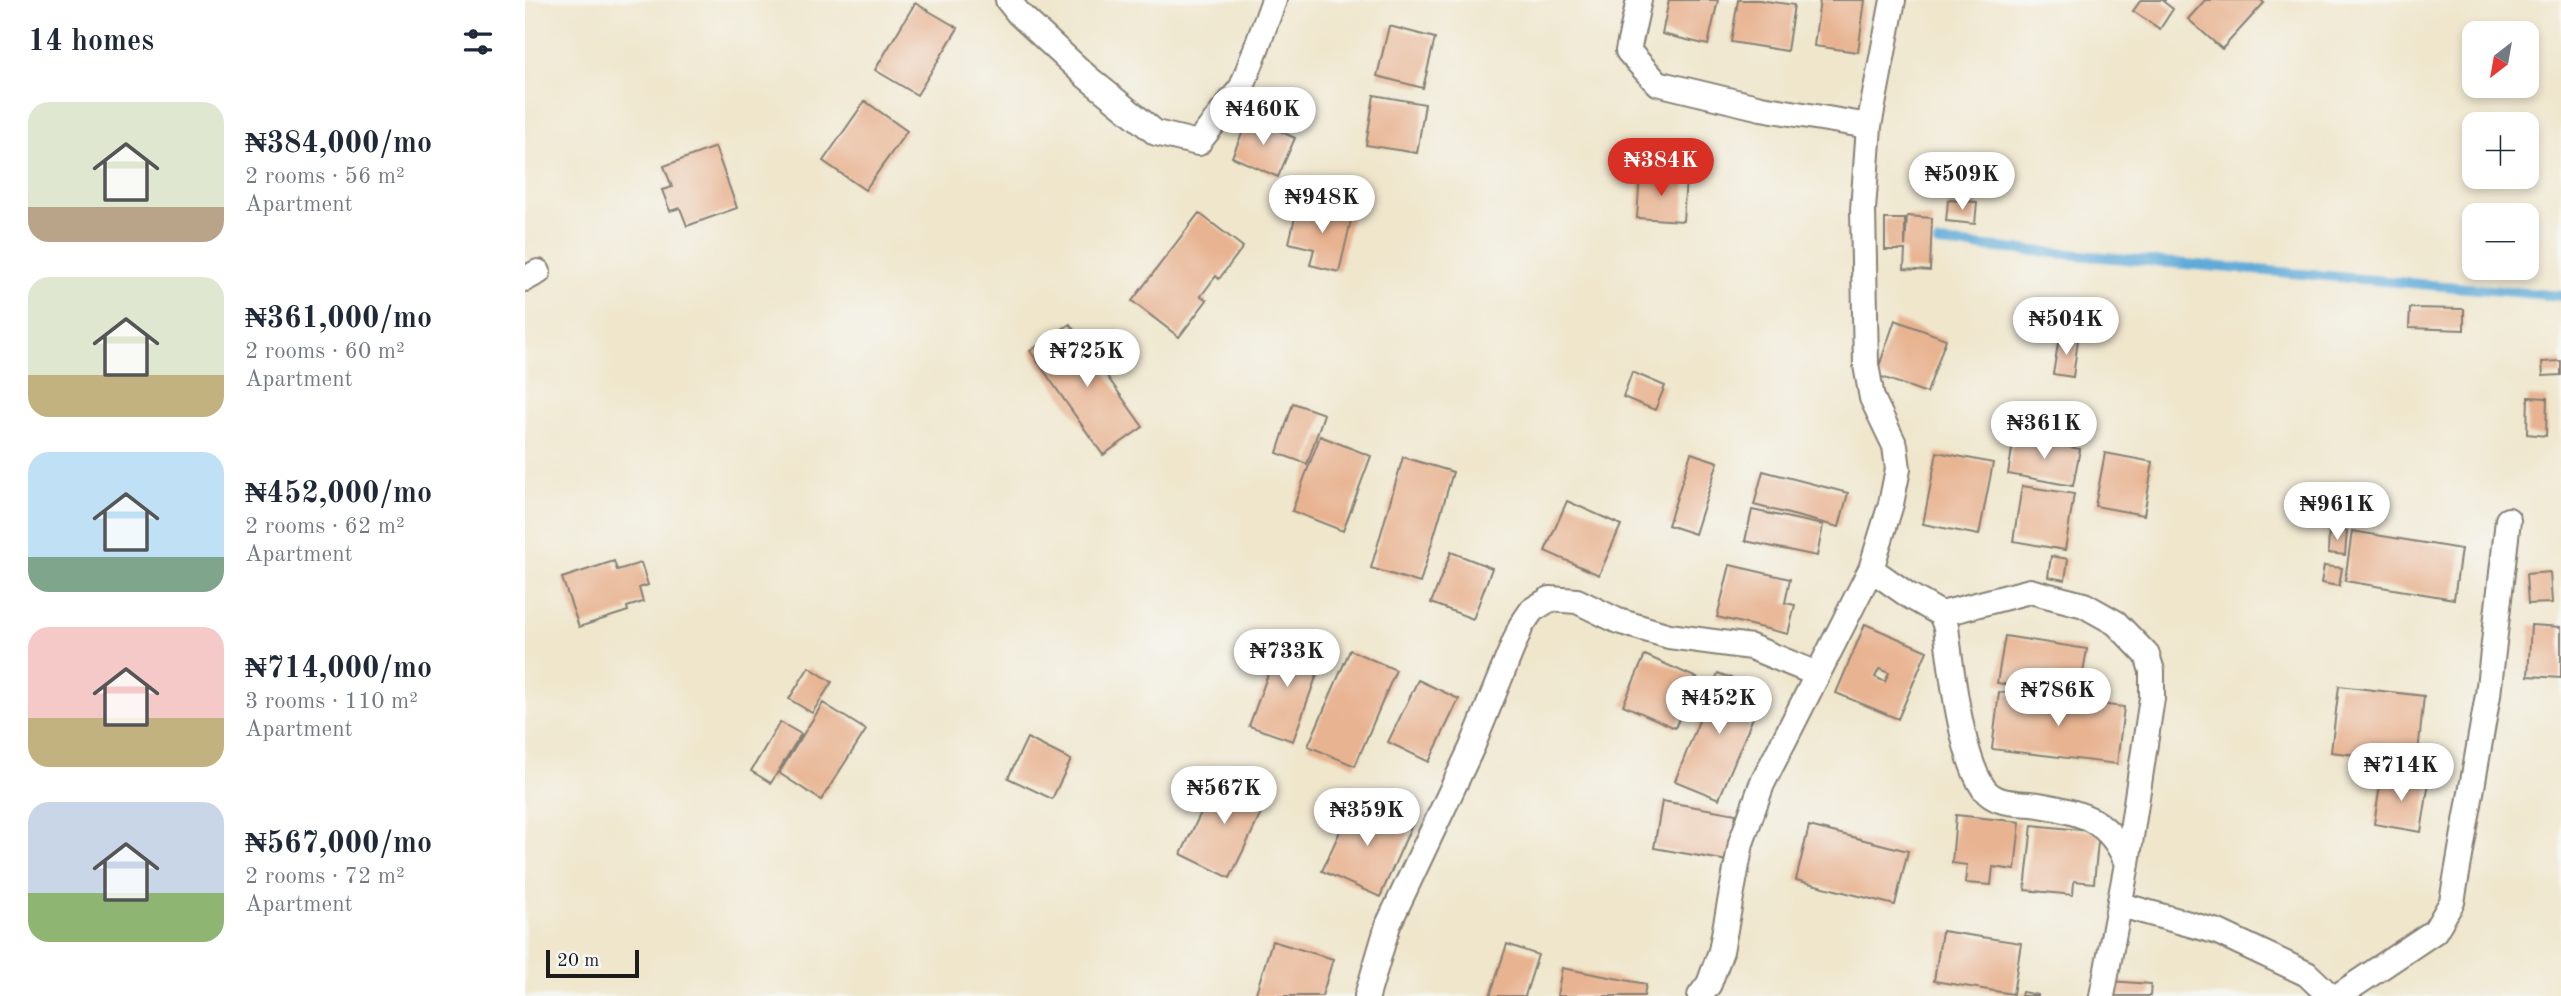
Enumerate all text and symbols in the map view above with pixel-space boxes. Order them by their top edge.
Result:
north arrow [2462,21,2539,98]
map controls [2462,21,2539,280]
icon: filters [459,23,497,61]
text: 14 homes [28,27,154,57]
pin: ₦460K [1214,88,1312,147]
text: ₦460K [1226,98,1300,121]
button: + [2462,112,2539,189]
text: ₦384,000/mo [245,129,432,159]
icon: home [84,130,168,214]
pin: ₦384K [1612,138,1710,198]
text: ₦384K [1624,149,1698,172]
pin: ₦509K [1913,152,2011,212]
text: ₦509K [1925,163,1999,186]
text: 2 rooms · 56 m² [245,165,405,188]
pin: ₦948K [1273,176,1371,235]
text: ₦948K [1285,186,1359,209]
text: Apartment [245,193,353,216]
button: − [2462,203,2539,280]
pin: ₦504K [2017,298,2115,357]
text: ₦361,000/mo [245,304,432,334]
icon: home [84,305,168,389]
text: ₦504K [2029,308,2103,331]
pin: ₦725K [1038,330,1136,389]
text: 2 rooms · 60 m² [245,340,405,363]
text: ₦725K [1050,340,1124,363]
text: Apartment [245,368,353,391]
pin: ₦361K [1995,402,2093,461]
text: ₦361K [2007,412,2081,435]
text: ₦452,000/mo [245,479,432,509]
icon: home [84,480,168,564]
pin: ₦961K [2288,482,2386,542]
text: ₦961K [2300,493,2374,516]
text: 2 rooms · 62 m² [245,515,405,538]
text: Apartment [245,543,353,566]
pin: ₦733K [1238,630,1336,689]
text: ₦733K [1250,640,1324,663]
text: ₦714,000/mo [245,654,432,684]
icon: home [84,655,168,739]
pin: ₦786K [2009,668,2107,728]
pin: ₦452K [1670,676,1768,736]
text: ₦786K [2021,679,2095,702]
text: ₦452K [1682,687,1756,710]
text: 3 rooms · 110 m² [245,690,418,713]
text: Apartment [245,718,353,741]
pin: ₦714K [2352,744,2450,803]
text: ₦714K [2364,754,2438,777]
pin: ₦567K [1175,766,1273,826]
text: ₦567K [1187,777,1261,800]
pin: ₦359K [1318,788,1416,848]
text: ₦359K [1330,799,1404,822]
text: ₦567,000/mo [245,829,432,859]
icon: home [84,830,168,914]
text: 2 rooms · 72 m² [245,865,405,888]
text: Apartment [245,893,353,916]
scale bar [546,947,639,979]
text: 20 m [557,952,599,971]

